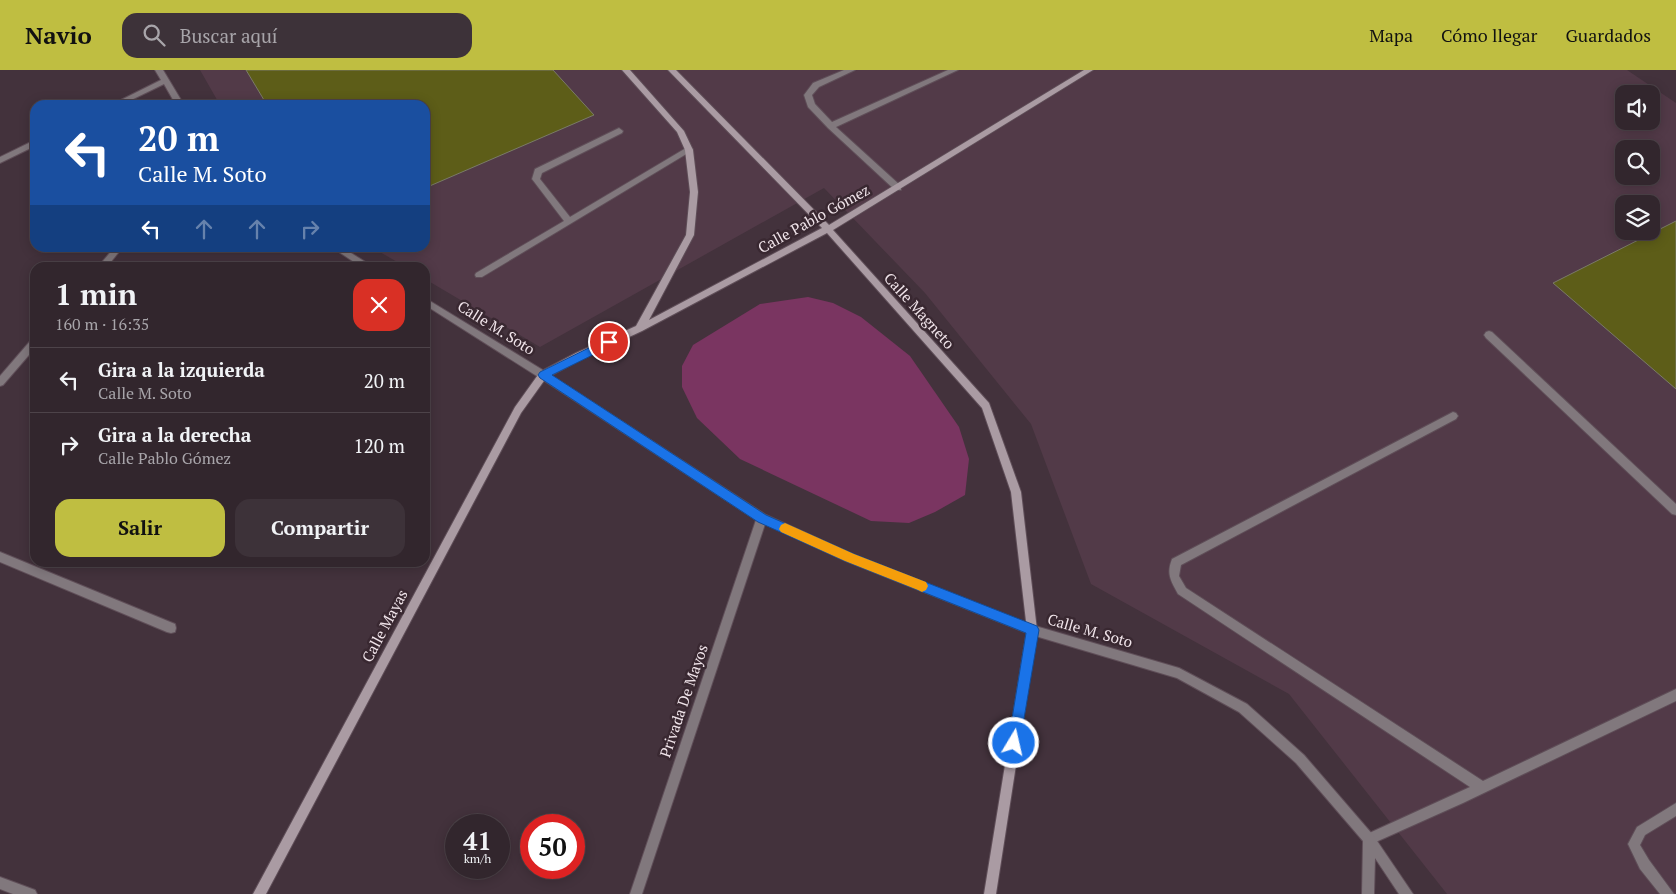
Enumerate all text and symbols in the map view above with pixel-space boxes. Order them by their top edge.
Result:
search box [122,13,472,58]
text: Navio [25,19,92,51]
icon: search [140,21,168,49]
text: Buscar aquí [180,23,278,48]
text: Mapa [1369,23,1413,47]
text: Cómo llegar [1441,23,1537,47]
text: Guardados [1565,23,1651,47]
map controls [1615,85,1660,240]
button: sound [1615,85,1660,130]
text: 20 m [138,115,219,161]
icon: left [55,120,120,185]
button: search [1615,140,1660,185]
text: Calle M. Soto [138,159,267,188]
street label: Calle Pablo Gómez [754,179,873,257]
button: layers [1615,195,1660,240]
icon: left [137,215,165,243]
icon: ahead [190,215,218,243]
icon: ahead [243,215,271,243]
icon: right [296,215,324,243]
street label: Calle Magneto [880,268,959,353]
text: 1 min [55,274,137,314]
button: close [353,279,405,331]
street label: Calle M. Soto [454,295,539,359]
text: 160 m · 16:35 [55,313,149,335]
pin [588,321,630,363]
icon: arrive [595,328,623,356]
text: Gira a la izquierda [98,357,265,382]
icon: left [55,366,83,394]
text: 20 m [364,368,405,393]
text: Calle M. Soto [98,382,192,404]
text: Gira a la derecha [98,422,251,447]
icon: right [55,431,83,459]
text: 120 m [354,433,405,458]
text: Calle Pablo Gómez [98,447,231,469]
button: Salir [55,499,225,557]
button: Compartir [235,499,405,557]
street label: Calle Mayas [357,586,412,665]
street label: Calle M. Soto [1045,608,1135,652]
street label: Privada De Mayos [654,641,712,760]
position arrow [987,716,1039,768]
speed limit sign: 50 [520,814,585,879]
text: 41 [463,824,492,857]
text: km/h [464,851,491,866]

